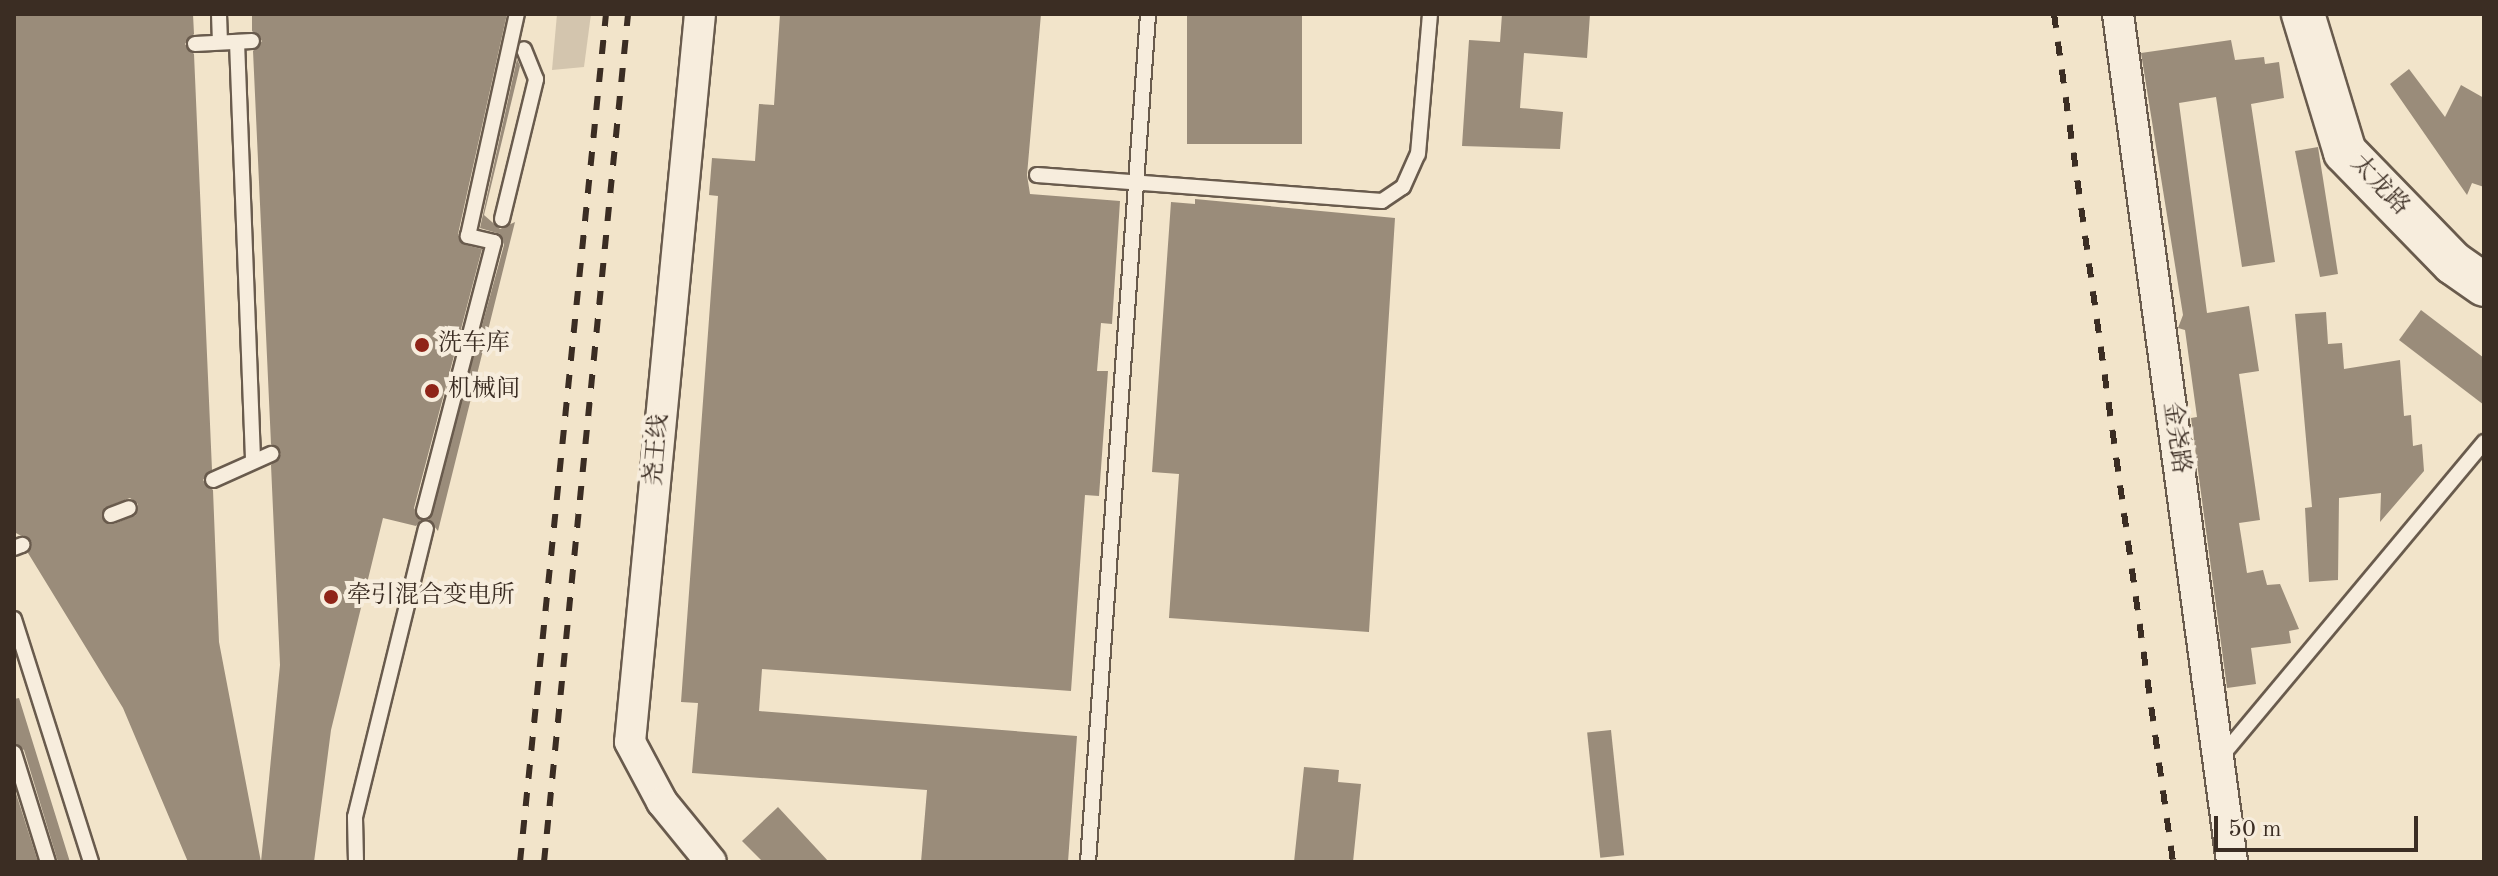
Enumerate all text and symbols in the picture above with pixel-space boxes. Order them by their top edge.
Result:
street label: 太龙路 [2344,150,2414,222]
place label: 洗车库 [438,331,510,359]
marker: 洗车库 [413,336,431,354]
place label: 机械间 [448,377,520,405]
marker: 机械间 [423,382,441,400]
street label: 金尧路 [2156,400,2194,476]
street label: 尧王线 [641,413,675,487]
place label: 牵引混合变电所 [347,583,515,611]
marker: 牵引混合变电所 [322,588,340,606]
scale bar [2218,800,2422,850]
text: 50 m [2228,818,2282,842]

